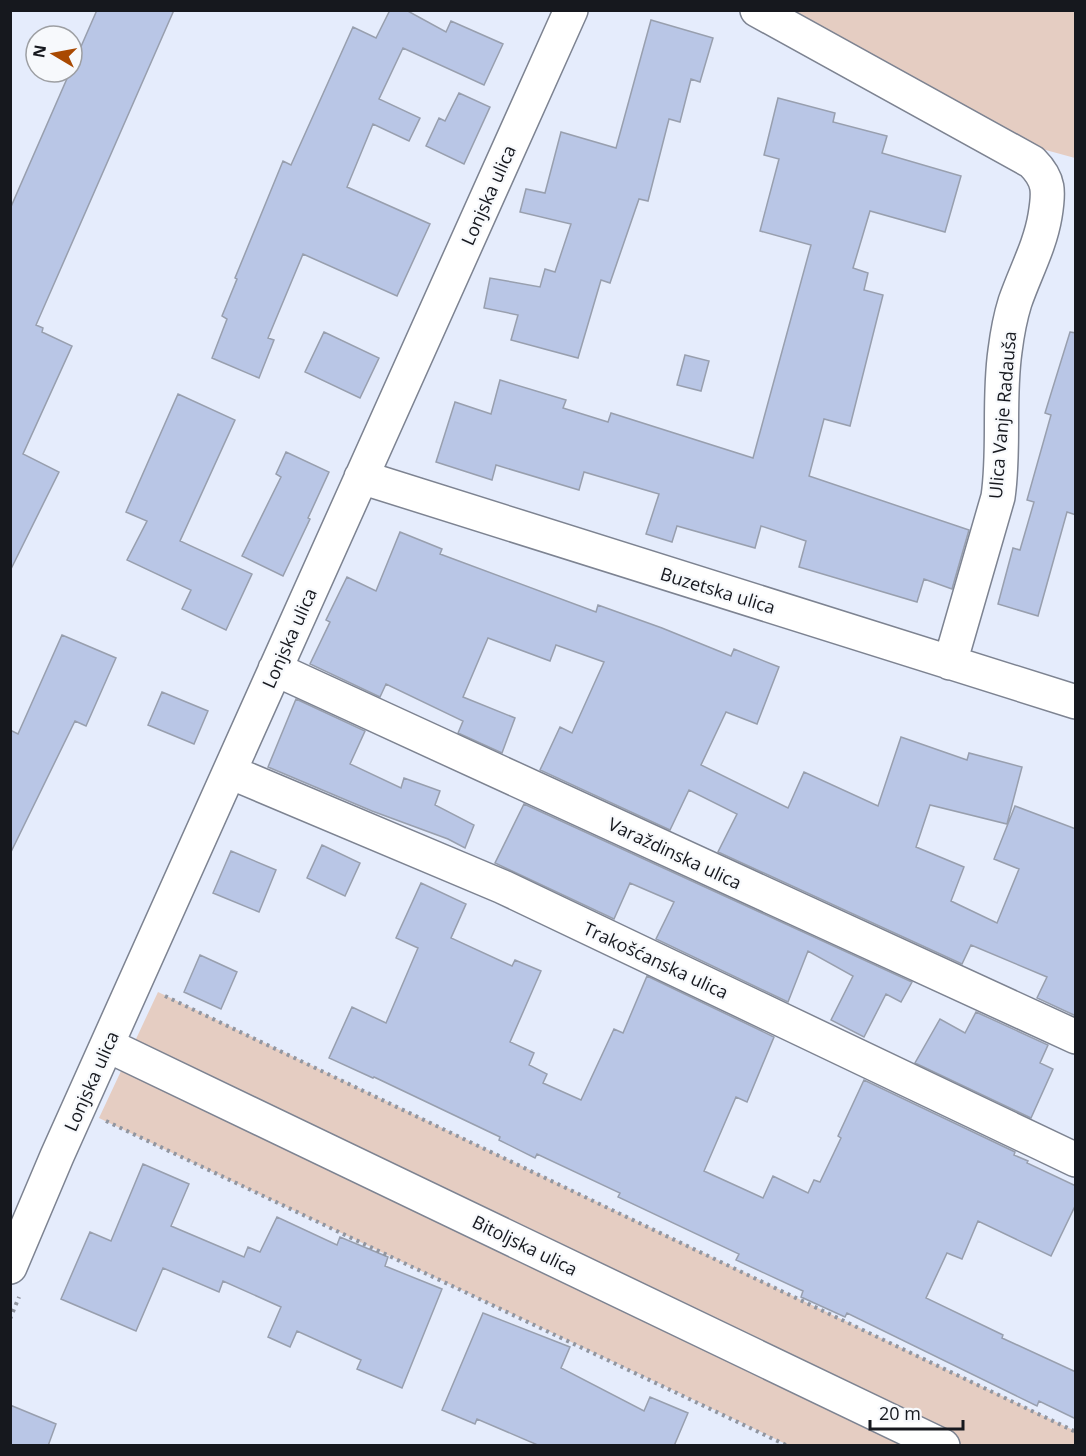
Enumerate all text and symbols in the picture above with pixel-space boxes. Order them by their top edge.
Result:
north arrow [24,24,84,84]
text: N [27,43,51,60]
street label: Lonjska ulica [455,141,521,249]
street label: Ulica Vanje Radauša [983,330,1021,500]
street label: Buzetska ulica [658,561,778,619]
street label: Lonjska ulica [256,584,322,692]
street label: Varaždinska ulica [604,812,746,894]
street label: Trakošćanska ulica [580,916,732,1004]
street label: Lonjska ulica [58,1027,124,1135]
street label: Bitoljska ulica [469,1209,581,1281]
scale bar [870,1393,963,1431]
text: 20 m [879,1401,921,1425]

